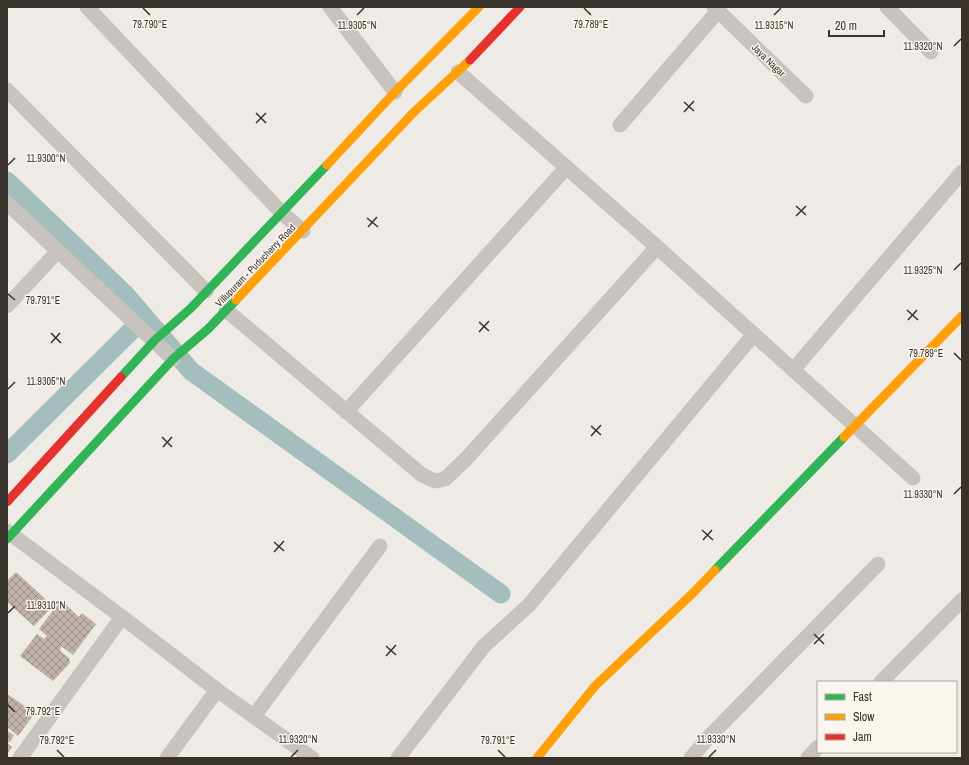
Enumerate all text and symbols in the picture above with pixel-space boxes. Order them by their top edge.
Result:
scale bar [829,12,884,38]
text: 79.790°E [133,18,167,31]
text: 79.789°E [574,18,608,31]
text: 20 m [835,18,857,34]
text: 11.9305°N [338,19,377,32]
text: 11.9315°N [755,19,794,32]
text: 11.9320°N [904,40,943,53]
street label: Jaya Nagar [749,41,788,80]
text: 11.9300°N [27,152,66,165]
street label: Villupuram - Puducherry Road [212,221,298,309]
text: 11.9325°N [904,264,943,277]
text: 79.791°E [26,294,60,307]
text: 79.789°E [909,347,943,360]
text: 11.9305°N [27,375,66,388]
text: 11.9330°N [904,488,943,501]
text: 11.9310°N [27,599,66,612]
legend [817,681,957,753]
text: Fast [853,689,872,705]
text: 79.792°E [26,705,60,718]
text: Slow [853,709,875,725]
text: Jam [853,729,872,745]
text: 11.9320°N [279,733,318,746]
text: 11.9330°N [697,733,736,746]
text: 79.792°E [40,734,74,747]
text: 79.791°E [481,734,515,747]

